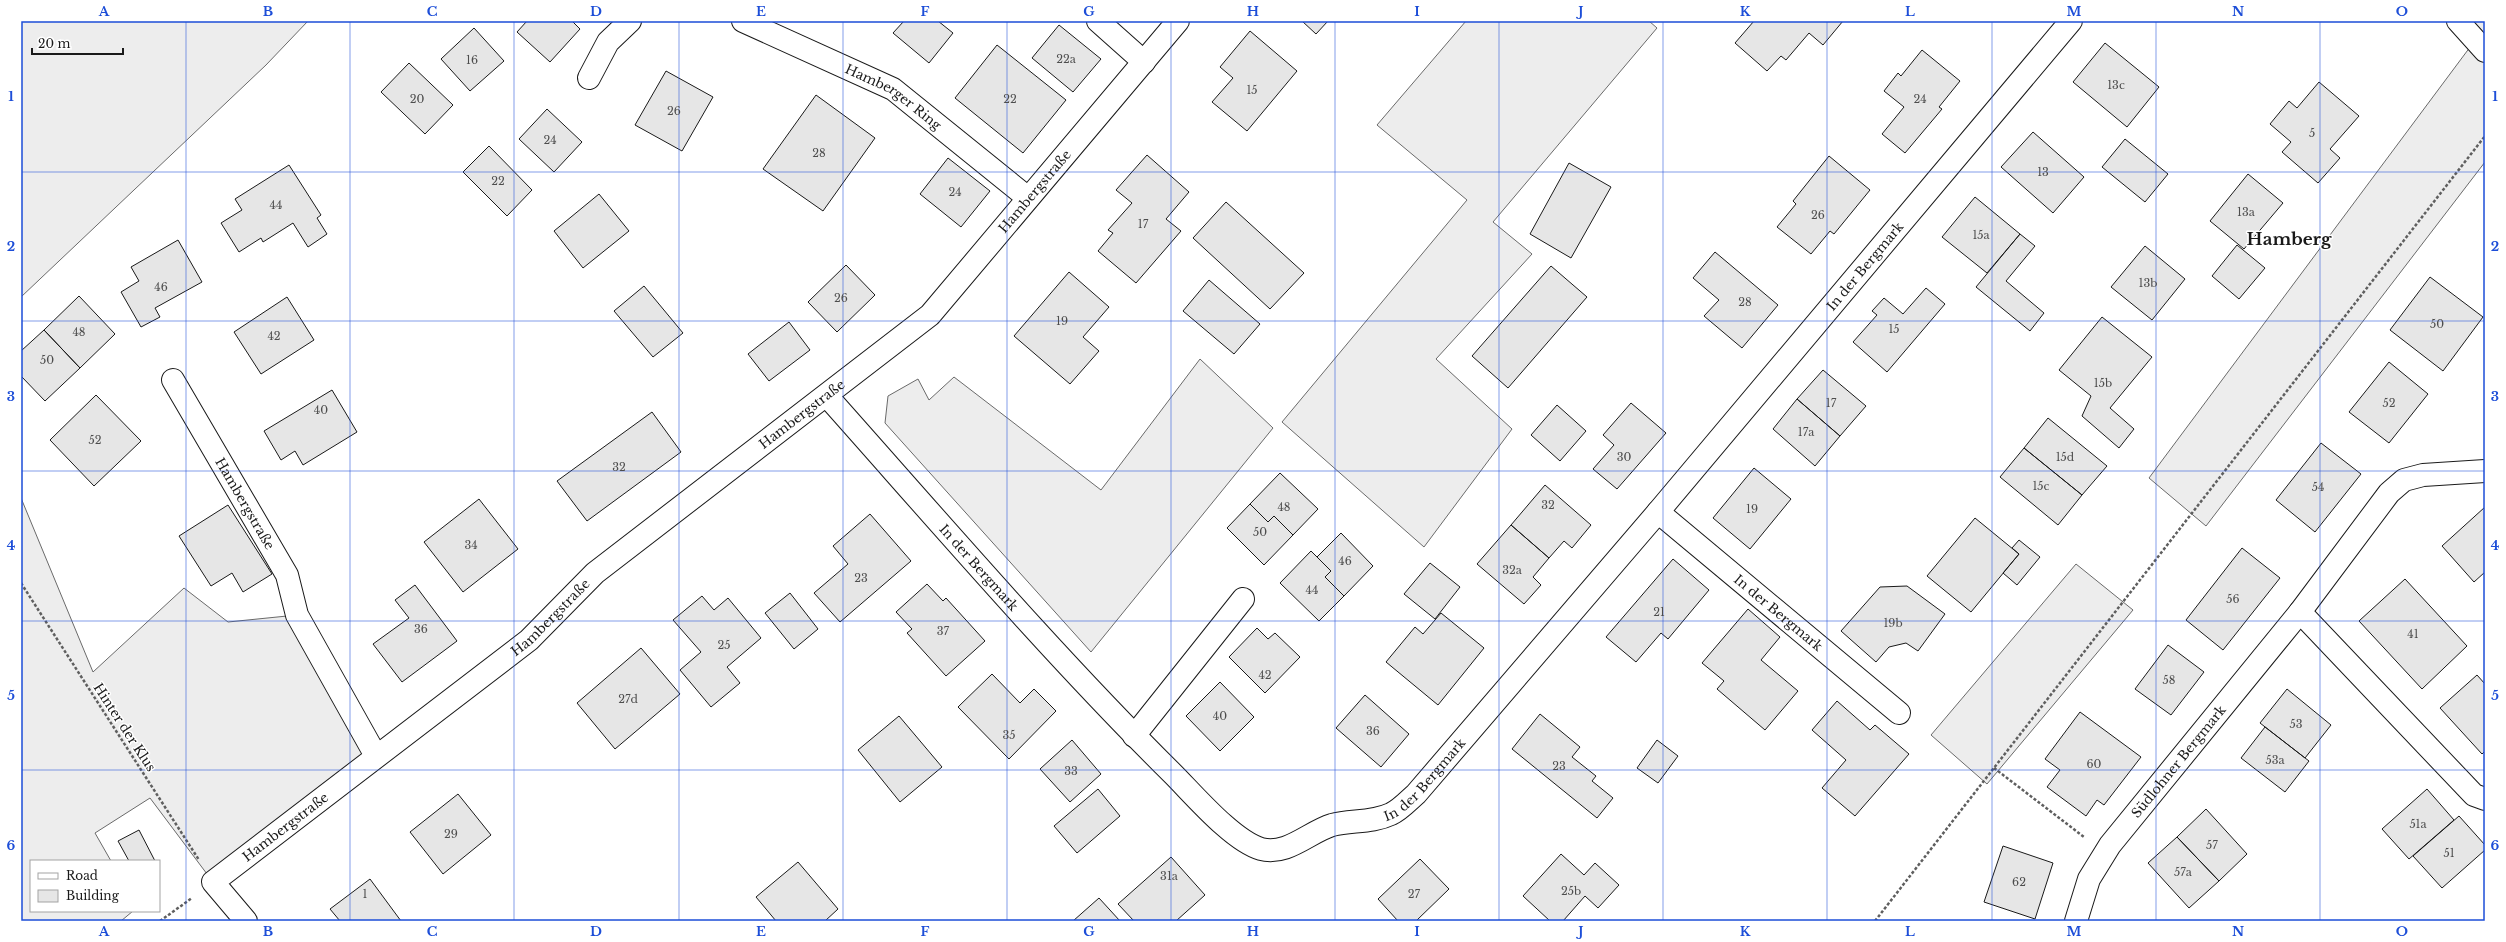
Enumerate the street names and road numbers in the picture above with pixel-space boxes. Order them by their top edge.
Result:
street label: Hamberger Ring [842,60,945,134]
street label: Hambergstraße [995,146,1075,237]
street label: In der Bergmark [1823,219,1907,314]
street label: Hambergstraße [756,376,848,453]
street label: Hambergstraße [211,455,278,553]
street label: In der Bergmark [935,521,1022,615]
street label: In der Bergmark [1730,571,1826,655]
street label: Hambergstraße [507,575,593,660]
street label: Hinter der Klus [90,680,160,775]
street label: Südlohner Bergmark [2128,702,2230,821]
street label: In der Bergmark [1381,735,1469,825]
street label: Hambergstraße [239,789,332,865]

